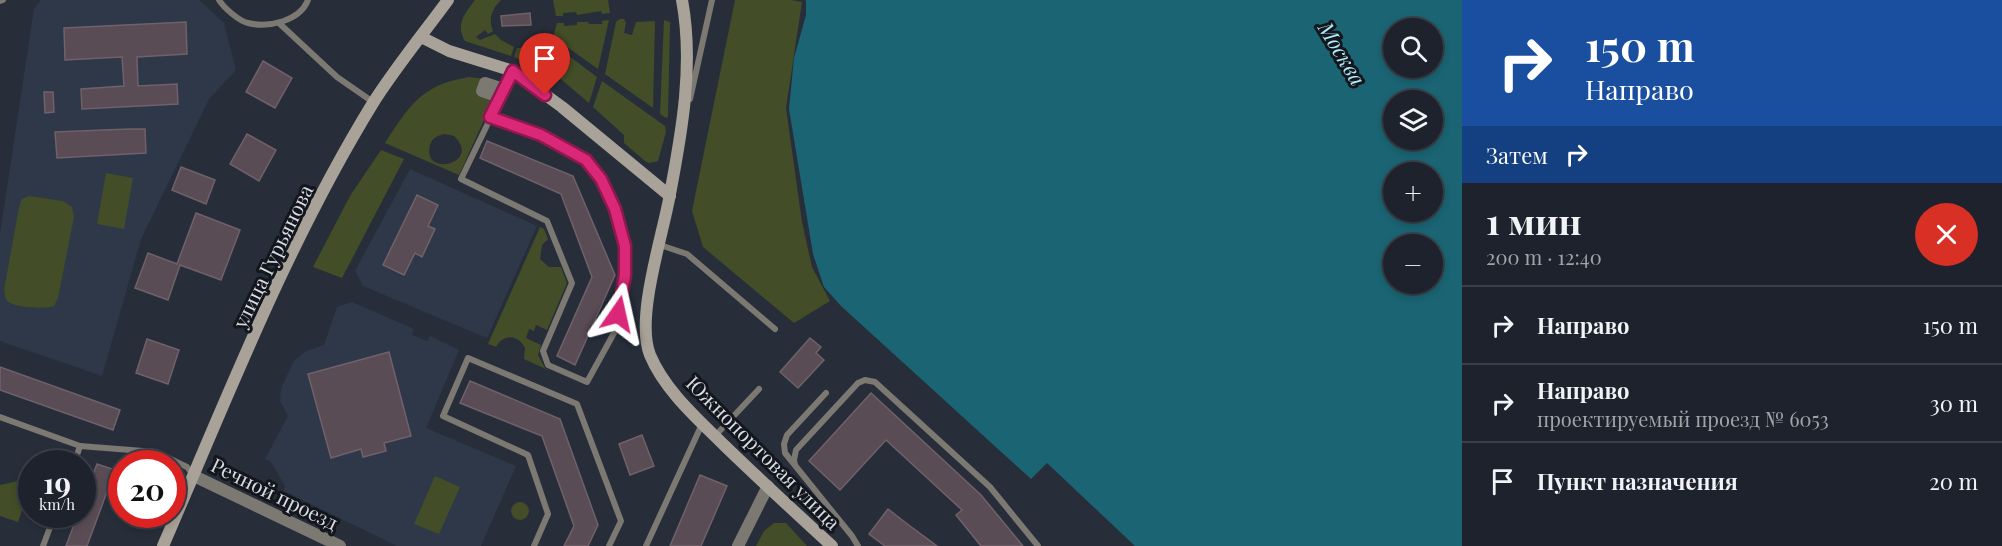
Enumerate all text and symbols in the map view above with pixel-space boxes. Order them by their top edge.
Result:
water label: Москва [1313,15,1373,90]
text: 150 m [1585,17,1695,73]
map controls [1383,18,1443,294]
button: search [1383,18,1443,78]
icon: right [1486,24,1564,102]
pin [519,33,570,95]
icon: arrive [528,42,561,75]
text: Направо [1585,71,1694,107]
button: layers [1383,90,1443,150]
icon: right [1560,138,1593,171]
text: Затем [1486,140,1548,170]
button: + [1383,162,1443,222]
street label: улица Гурьянова [225,180,318,333]
text: 1 мин [1486,196,1581,244]
button: close [1915,203,1978,266]
button: − [1383,234,1443,294]
text: 200 m · 12:40 [1486,243,1602,270]
position arrow [586,282,650,346]
icon: right [1486,309,1519,342]
text: Направо [1537,310,1630,340]
text: 150 m [1923,310,1978,340]
street label: Южнопортовая улица [681,369,847,535]
text: Направо [1537,375,1630,405]
icon: right [1486,387,1519,420]
text: 30 m [1930,388,1978,418]
text: проектируемый проезд № 6053 [1537,405,1829,432]
speed limit sign: 20 [108,450,186,528]
street label: Речной проезд [207,451,344,536]
text: 19 [43,462,71,502]
icon: arrive [1486,465,1519,498]
text: Пункт назначения [1537,466,1738,496]
text: 20 m [1929,466,1978,496]
text: km/h [39,494,75,514]

